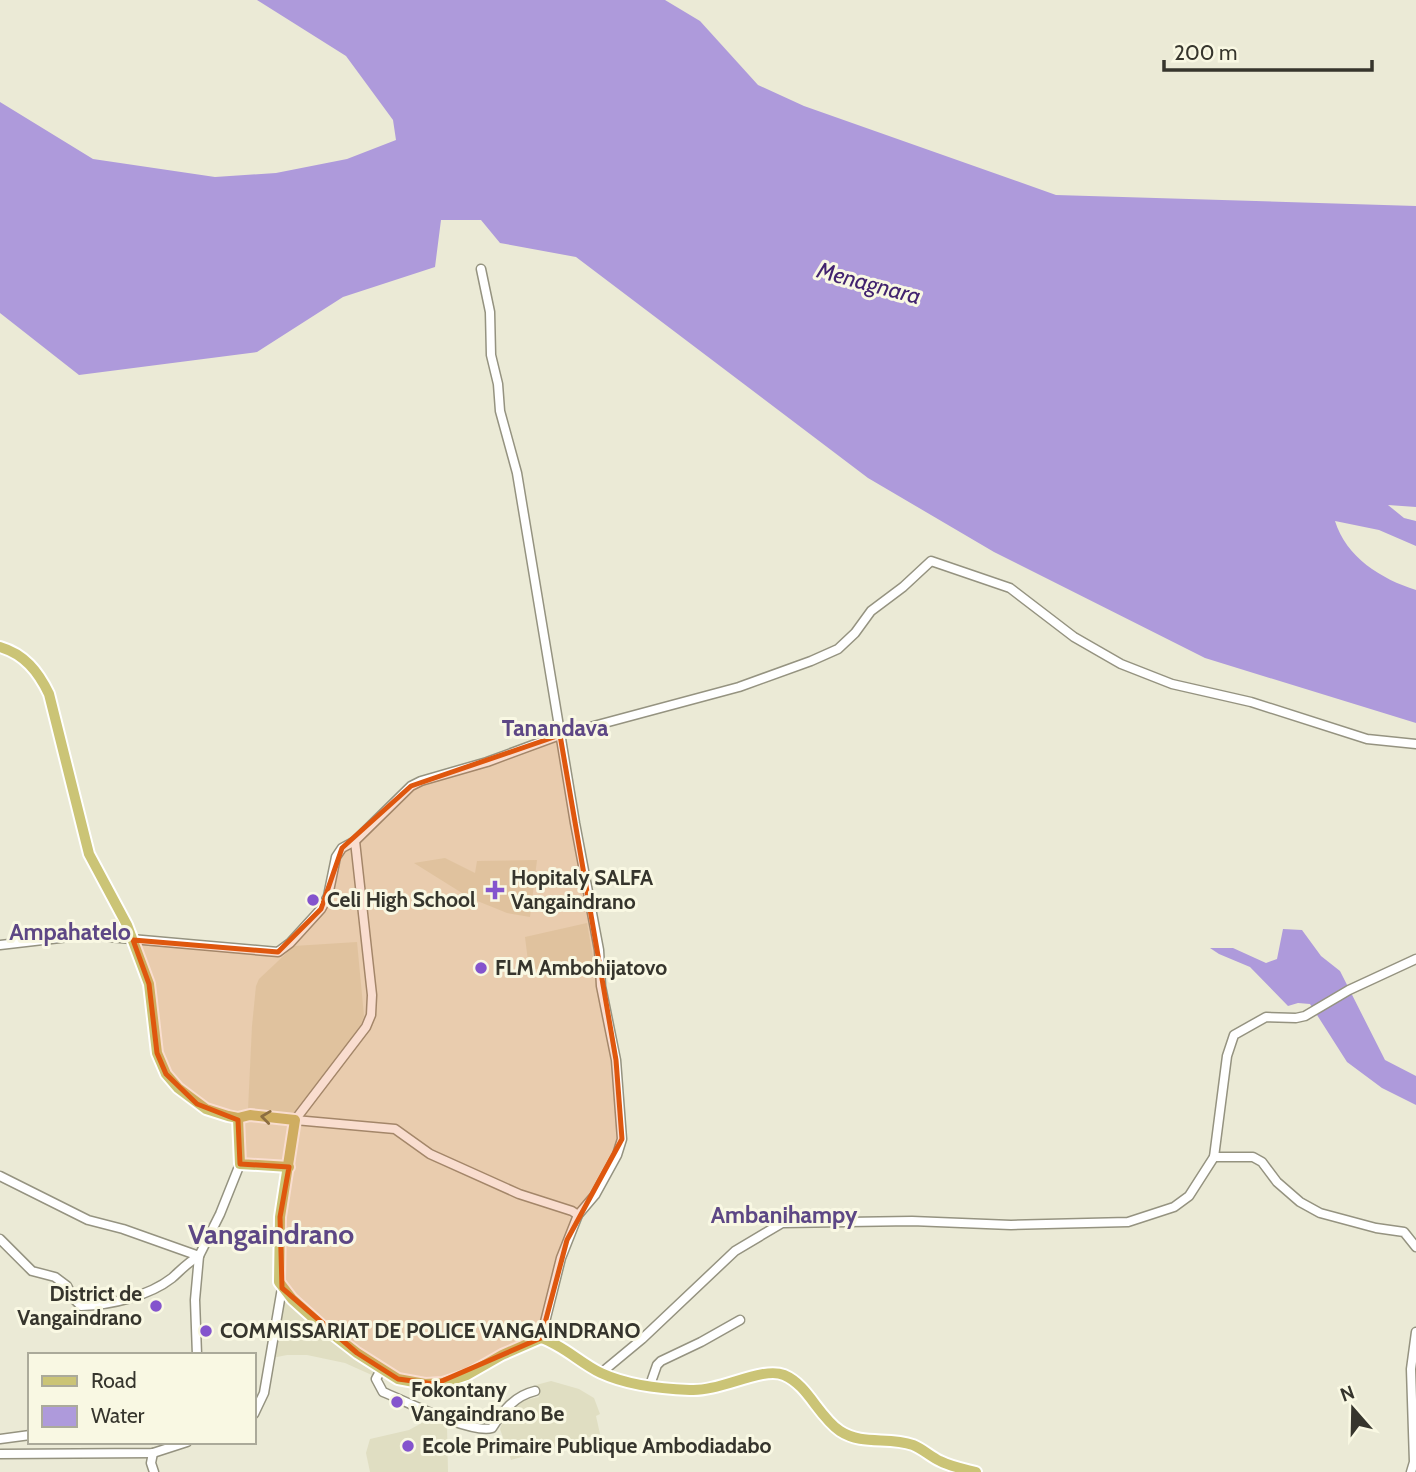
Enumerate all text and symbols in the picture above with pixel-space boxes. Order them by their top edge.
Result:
scale bar [1164,28,1372,72]
text: 200 m [1174,40,1237,65]
water label: Menagnara [813,255,924,310]
district label: Tanandava [502,714,609,742]
place label: Hopitaly SALFA Vangaindrano [511,865,654,914]
marker: Hopitaly SALFA Vangaindrano [485,880,505,900]
place label: Celi High School [327,887,476,912]
marker: Celi High School [305,892,321,908]
district label: Ampahatelo [9,918,131,946]
place label: FLM Ambohijatovo [495,955,667,980]
marker: FLM Ambohijatovo [473,960,489,976]
one-way arrow [260,1109,272,1124]
district label: Ambanihampy [711,1201,858,1229]
district label: Vangaindrano [188,1217,354,1251]
place label: District de Vangaindrano [17,1281,142,1330]
marker: District de Vangaindrano [148,1298,164,1314]
place label: COMMISSARIAT DE POLICE VANGAINDRANO [220,1318,640,1343]
marker: COMMISSARIAT DE POLICE VANGAINDRANO [198,1323,214,1339]
legend [28,1353,256,1444]
text: Road [91,1368,137,1393]
north arrow [1318,1374,1388,1444]
place label: Fokontany Vangaindrano Be [411,1377,565,1426]
text: N [1337,1380,1358,1407]
marker: Fokontany Vangaindrano Be [389,1394,405,1410]
text: Water [91,1403,145,1428]
place label: Ecole Primaire Publique Ambodiadabo [422,1433,771,1458]
marker: Ecole Primaire Publique Ambodiadabo [400,1438,416,1454]

